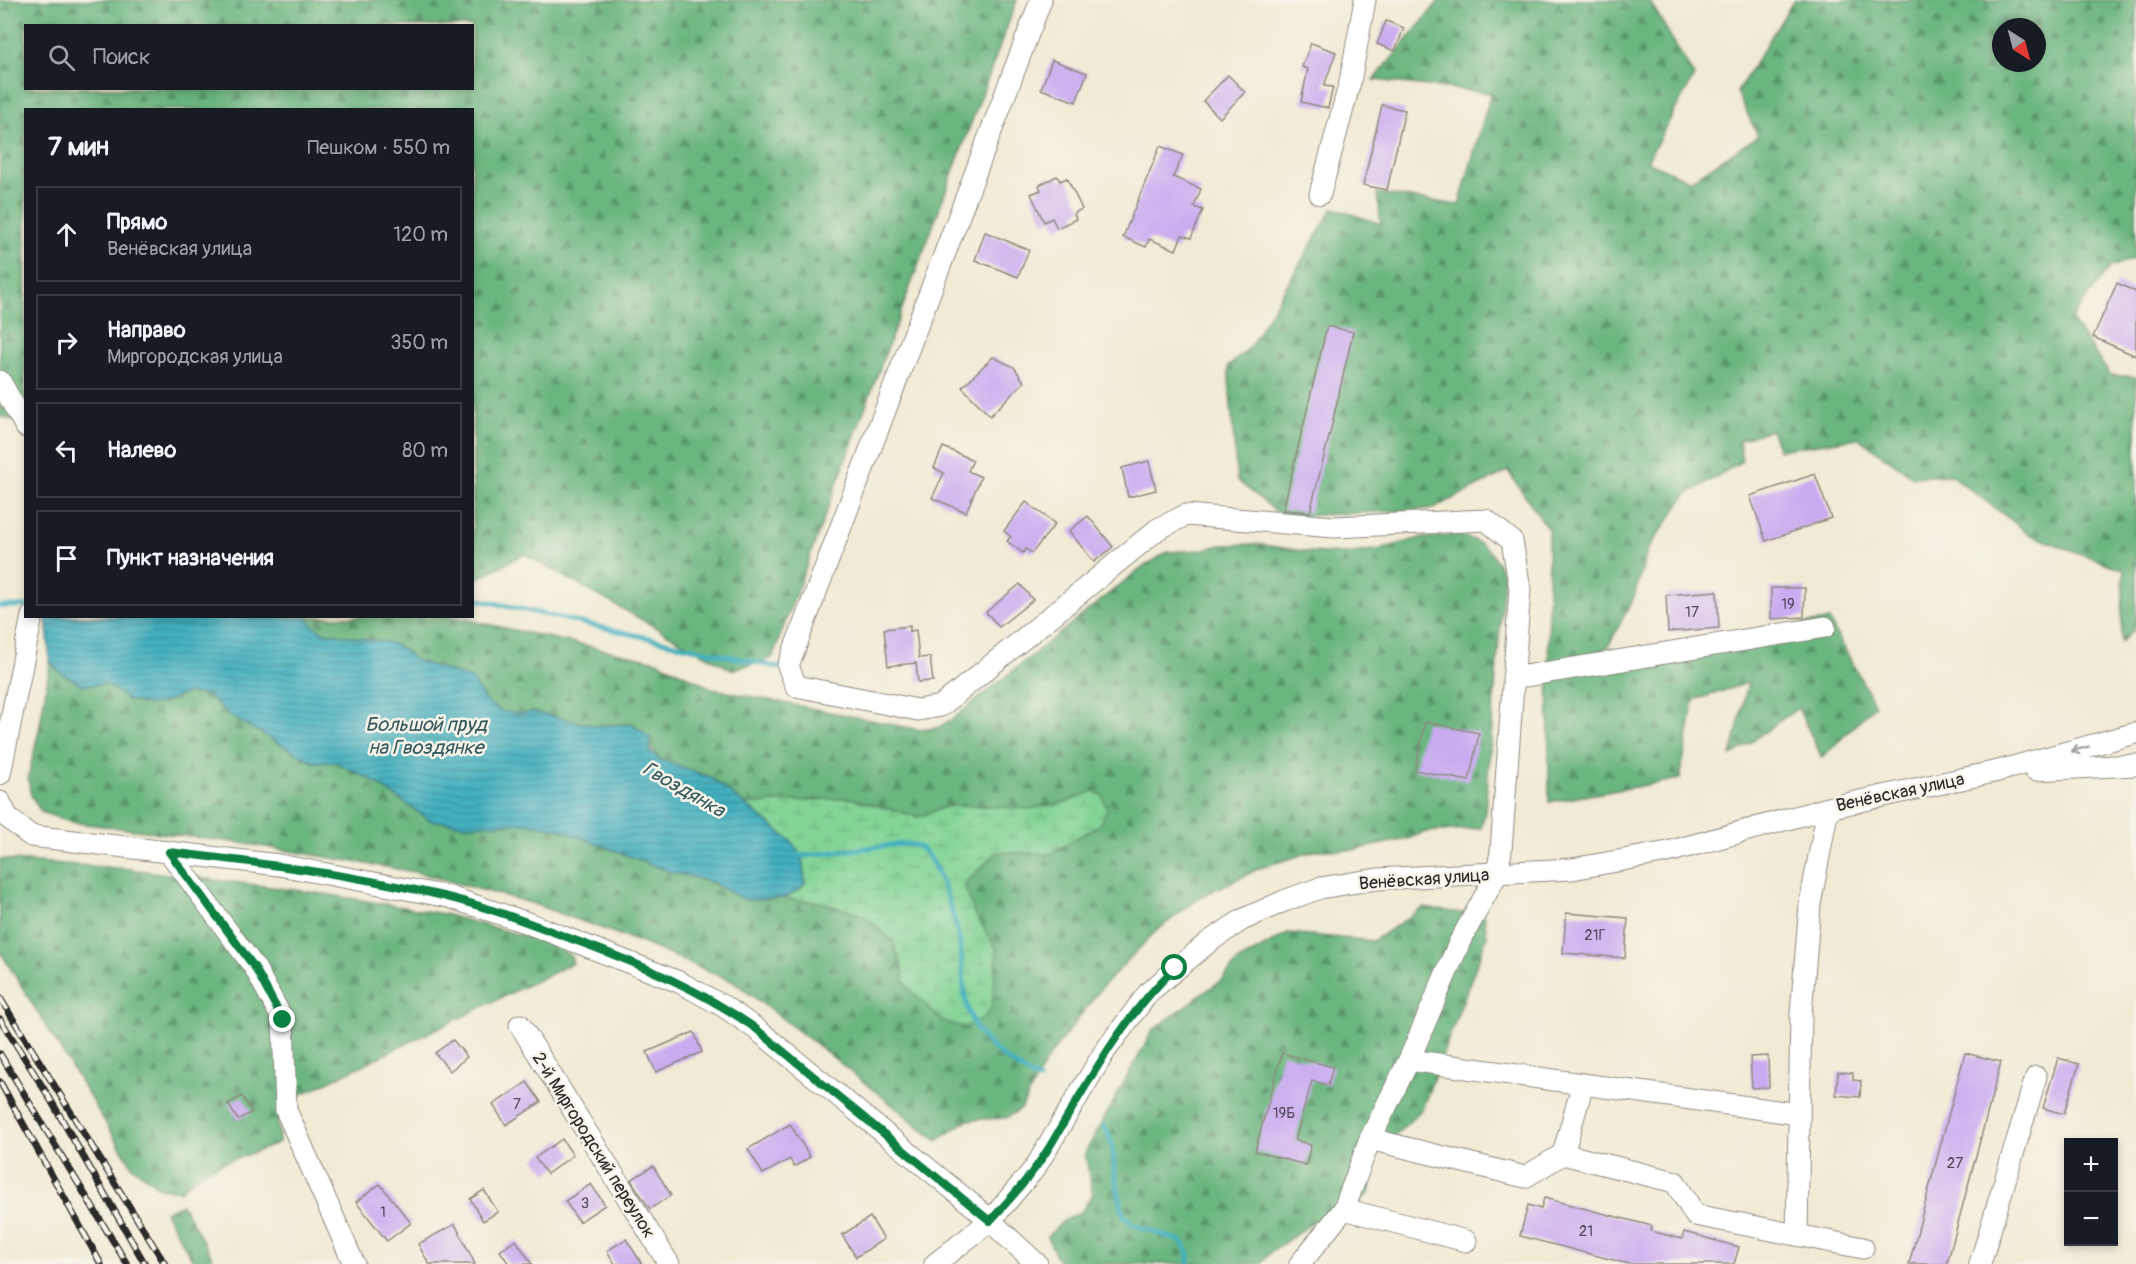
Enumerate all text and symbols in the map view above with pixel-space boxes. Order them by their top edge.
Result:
north arrow [1992,18,2046,72]
search box [24,24,474,90]
icon: search [45,41,78,74]
text: Поиск [93,43,150,71]
text: 7 мин [48,131,109,163]
text: Пешком · 550 m [307,135,450,160]
text: Прямо [107,208,167,236]
icon: ahead [50,218,83,251]
text: 120 m [393,222,448,247]
text: Венёвская улица [107,236,252,261]
text: Направо [107,316,186,344]
icon: right [50,326,83,359]
text: 350 m [390,330,448,355]
text: Миргородская улица [107,344,283,369]
icon: left [50,434,83,467]
text: Налево [107,436,176,464]
text: 80 m [402,438,448,463]
icon: arrive [50,542,83,575]
text: Пункт назначения [107,544,274,572]
house number: 19 [1781,595,1795,614]
house number: 17 [1685,603,1699,622]
water label: Большой пруд на Гвоздянке [365,712,489,760]
one-way arrow [2070,744,2089,755]
water label: Гвоздянка [638,756,731,824]
street label: Венёвская улица [1834,768,1966,817]
street label: Венёвская улица [1358,863,1490,896]
house number: 21Г [1584,926,1606,945]
route start [1161,954,1187,980]
route end [269,1006,295,1032]
street label: 2-й Миргородский переулок [527,1048,660,1243]
house number: 7 [513,1095,521,1114]
house number: 19Б [1273,1104,1295,1123]
map controls [2064,1138,2118,1246]
button: + [2064,1138,2118,1192]
house number: 27 [1947,1154,1963,1173]
button: − [2064,1192,2118,1246]
house number: 3 [581,1194,589,1213]
house number: 1 [380,1203,386,1222]
house number: 21 [1579,1222,1593,1241]

